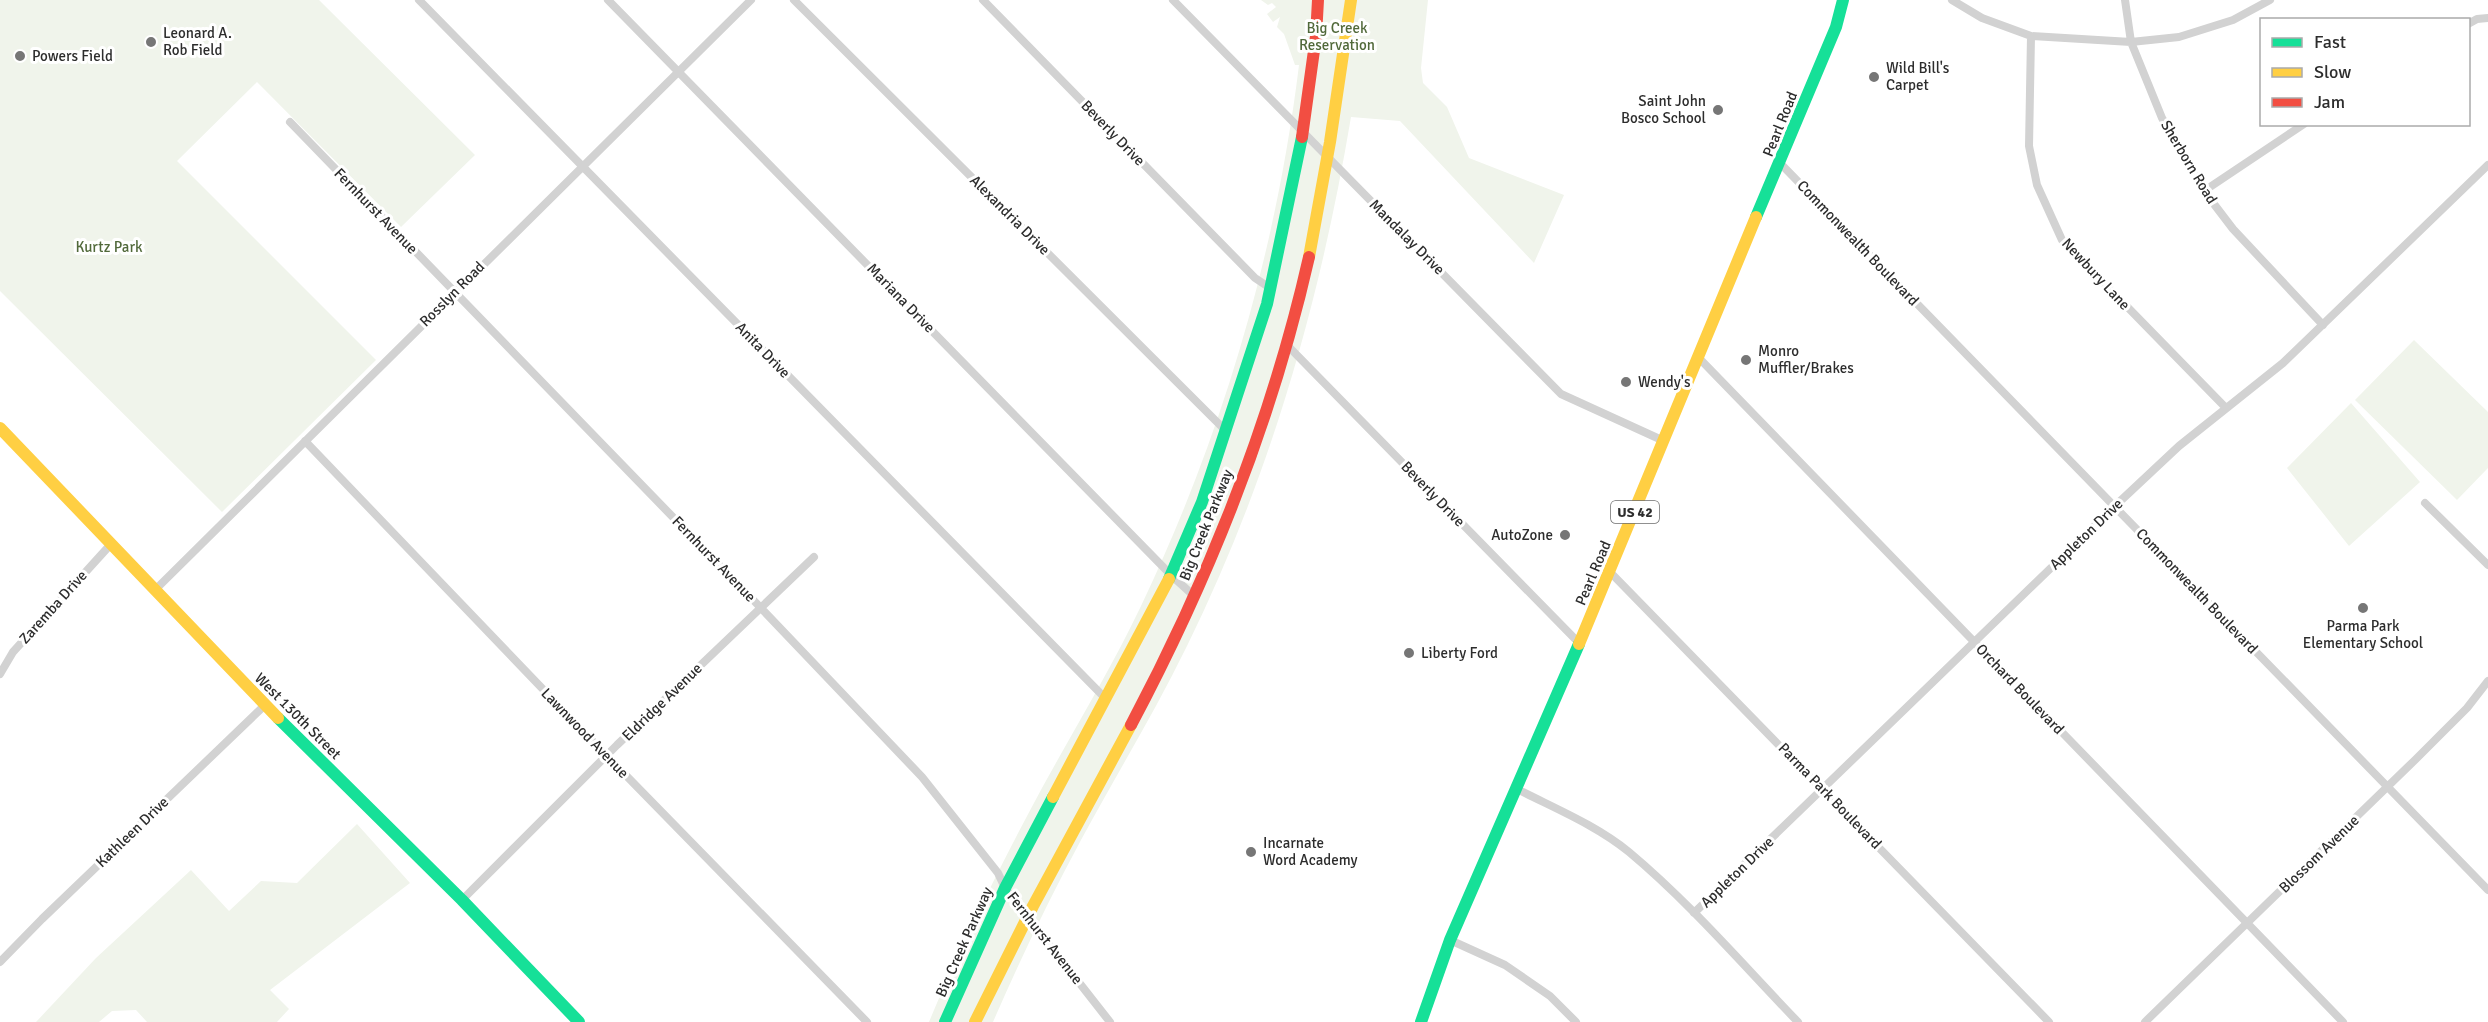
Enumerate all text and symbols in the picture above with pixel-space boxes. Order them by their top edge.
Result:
legend [2260,18,2470,126]
park label: Big Creek Reservation [1299,19,1375,54]
place label: Leonard A. Rob Field [163,24,232,59]
text: Fast [2314,31,2346,53]
marker: Leonard A. Rob Field [144,35,158,49]
place label: Powers Field [32,47,113,65]
marker: Powers Field [13,49,27,63]
place label: Wild Bill's Carpet [1886,59,1950,94]
text: Slow [2314,61,2351,83]
marker: Wild Bill's Carpet [1867,70,1881,84]
street label: Pearl Road [1759,89,1801,159]
text: Jam [2314,91,2345,113]
place label: Saint John Bosco School [1621,92,1706,127]
street label: Beverly Drive [1077,96,1149,170]
marker: Saint John Bosco School [1711,103,1725,117]
street label: Sherborn Road [2157,117,2221,207]
street label: Fernhurst Avenue [330,164,422,258]
street label: Alexandria Drive [966,171,1054,259]
street label: Commonwealth Boulevard [1793,177,1923,310]
street label: Mandalay Drive [1366,196,1448,278]
street label: Newbury Lane [2058,234,2134,314]
park label: Kurtz Park [76,238,143,256]
street label: Rosslyn Road [416,258,488,330]
street label: Mariana Drive [863,259,939,337]
street label: Anita Drive [732,318,794,382]
place label: Monro Muffler/Brakes [1758,342,1854,377]
marker: Monro Muffler/Brakes [1739,353,1753,367]
place label: Wendy's [1638,373,1691,391]
marker: Wendy's [1619,375,1633,389]
street label: Beverly Drive [1397,457,1469,531]
street label: Big Creek Parkway [1175,467,1237,583]
street label: Appleton Drive [2046,495,2126,573]
road number: US 42 [1611,501,1659,523]
street label: Fernhurst Avenue [668,512,760,606]
street label: Commonwealth Boulevard [2132,525,2262,658]
place label: AutoZone [1491,526,1553,544]
marker: AutoZone [1558,528,1572,542]
street label: Pearl Road [1571,538,1615,608]
street label: Zaremba Drive [15,566,91,648]
marker: Parma Park Elementary School [2356,601,2370,615]
place label: Parma Park Elementary School [2303,617,2423,652]
street label: Orchard Boulevard [1972,640,2068,738]
place label: Liberty Ford [1421,644,1498,662]
marker: Liberty Ford [1402,646,1416,660]
street label: Eldridge Avenue [618,659,706,745]
street label: West 130th Street [251,669,345,763]
street label: Lawnwood Avenue [537,684,633,782]
street label: Parma Park Boulevard [1775,739,1885,853]
street label: Kathleen Drive [92,793,172,871]
street label: Blossom Avenue [2275,811,2363,897]
street label: Appleton Drive [1697,833,1777,911]
place label: Incarnate Word Academy [1263,834,1357,869]
marker: Incarnate Word Academy [1244,845,1258,859]
street label: Big Creek Parkway [932,884,996,1000]
street label: Fernhurst Avenue [1003,888,1087,988]

